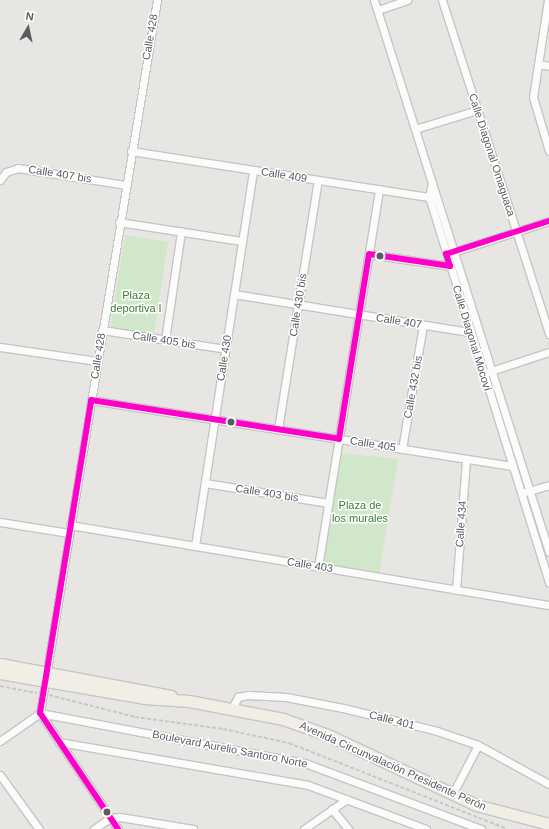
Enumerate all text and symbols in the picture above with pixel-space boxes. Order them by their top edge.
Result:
north arrow [8,8,48,48]
text: N [25,10,35,23]
street label: Calle 428 [139,13,161,61]
street label: Calle Diagonal Omaguaca [466,92,518,218]
street label: Calle 407 bis [28,163,92,185]
street label: Calle 409 [260,165,308,185]
unlabelled marker [375,251,385,261]
street label: Calle 430 bis [287,273,309,337]
street label: Calle Diagonal Mocoví [450,283,494,393]
park label: Plaza deportiva I [110,289,162,315]
street label: Calle 407 [375,311,423,331]
street label: Calle 405 bis [132,329,196,351]
street label: Calle 428 [88,332,108,380]
street label: Calle 430 [214,334,234,382]
street label: Calle 432 bis [401,355,425,419]
unlabelled marker [226,417,236,427]
street label: Calle 405 [349,434,397,454]
street label: Calle 403 bis [235,482,299,504]
park label: Plaza de los murales [332,499,388,525]
street label: Calle 434 [453,500,469,548]
street label: Calle 403 [286,555,334,575]
street label: Calle 401 [368,708,416,732]
street label: Avenida Circunvalación Presidente Perón [298,719,488,813]
street label: Boulevard Aurelio Santoro Norte [151,727,309,771]
unlabelled marker [102,807,112,817]

